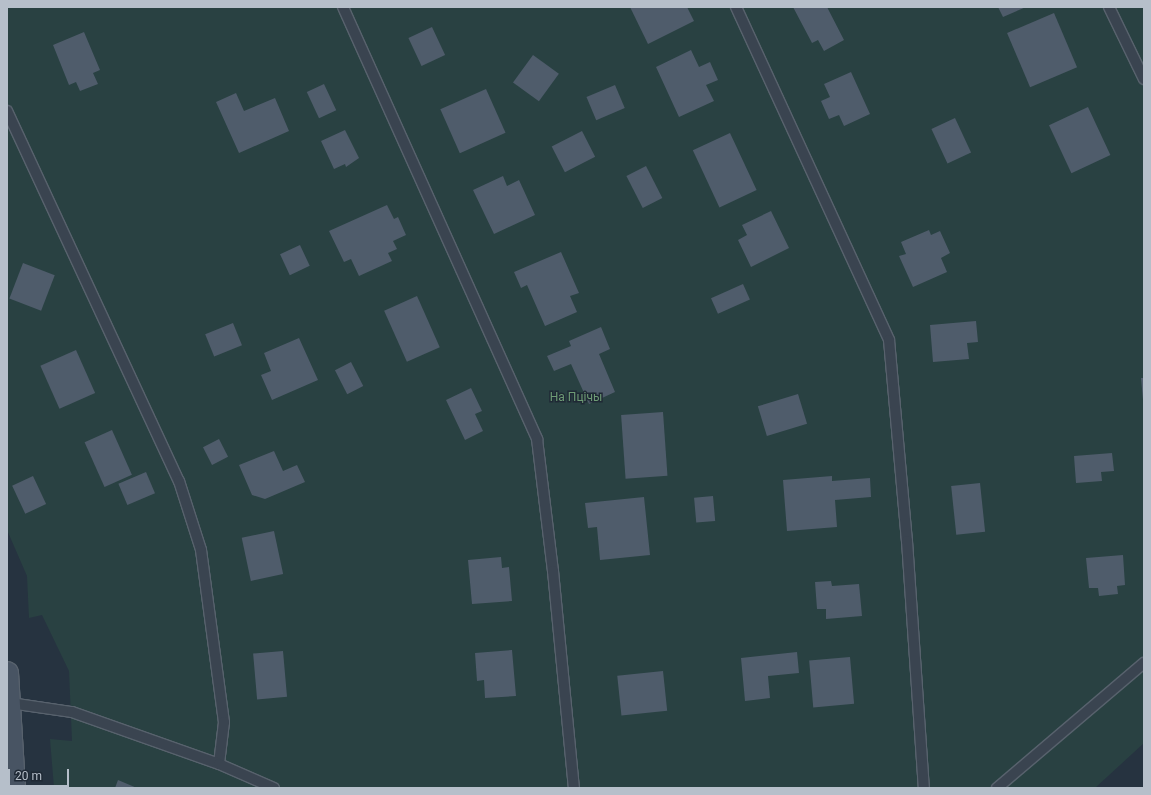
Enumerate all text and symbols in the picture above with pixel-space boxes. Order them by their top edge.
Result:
park label: На Пцічы [550,391,602,405]
scale bar [10,761,71,787]
text: 20 m [15,769,42,783]

